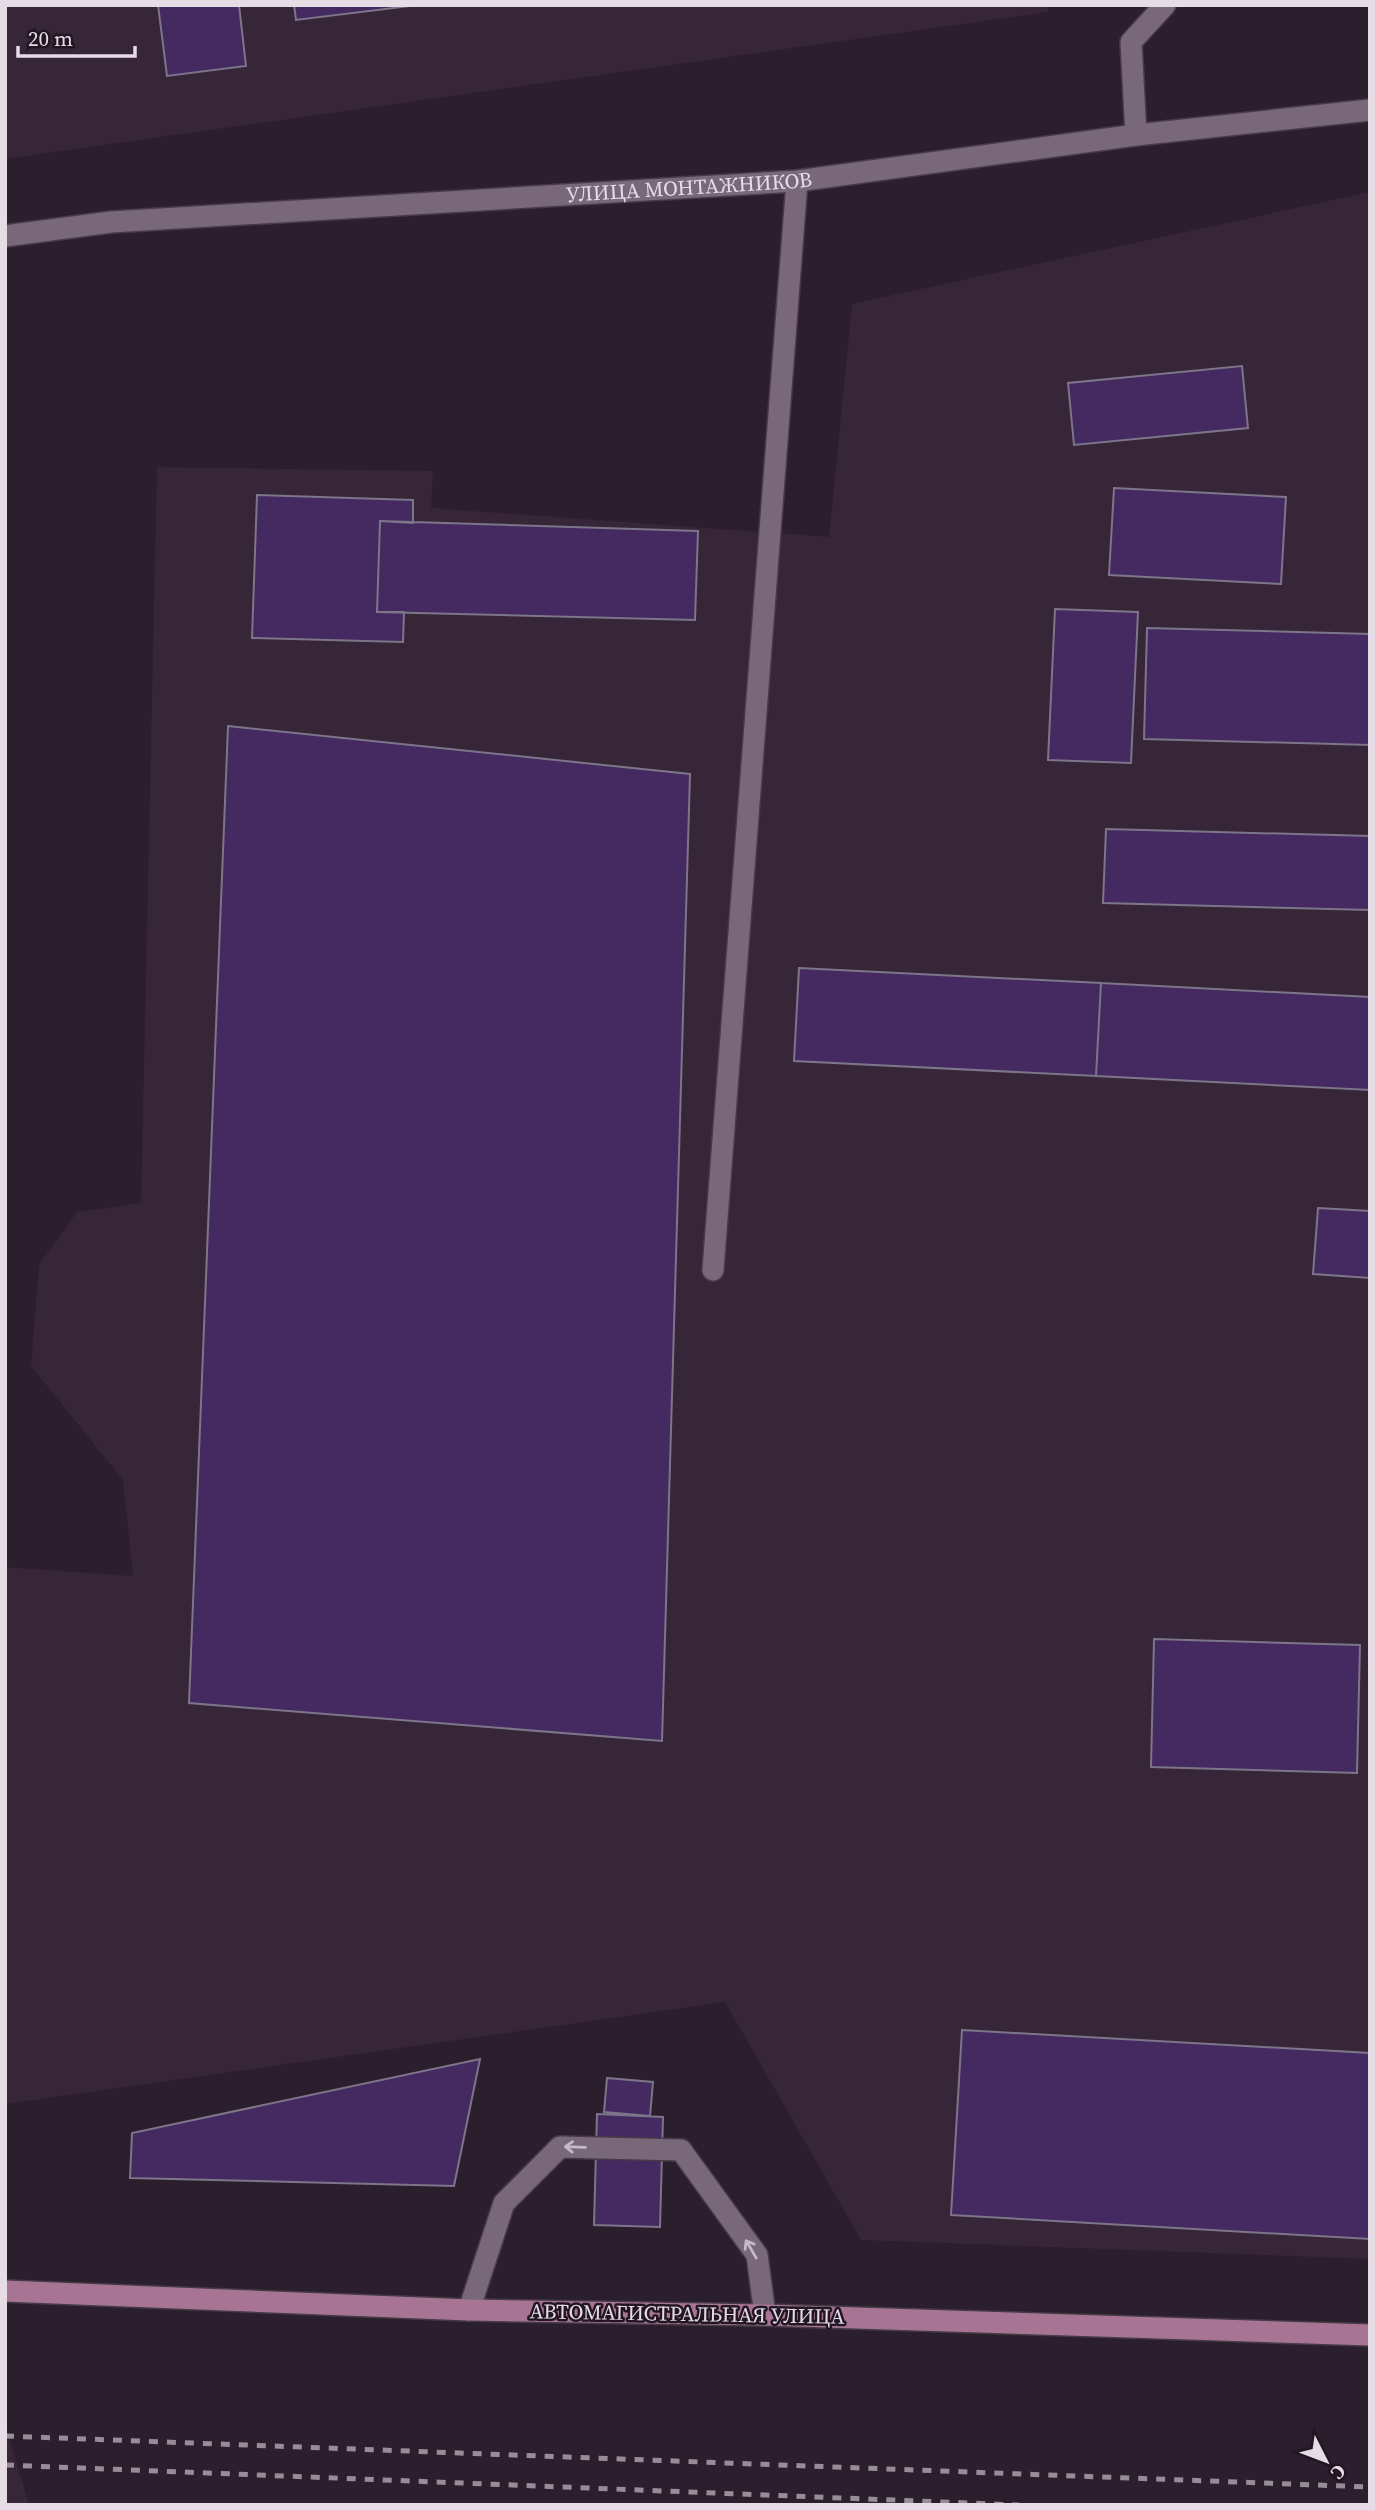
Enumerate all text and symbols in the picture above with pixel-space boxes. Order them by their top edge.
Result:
scale bar [18,14,135,58]
text: 20 m [28,24,73,53]
street label: УЛИЦА МОНТАЖНИКОВ [565,164,814,209]
one-way arrow [564,2141,587,2154]
one-way arrow [744,2240,758,2260]
street label: АВТОМАГИСТРАЛЬНАЯ УЛИЦА [529,2296,845,2331]
north arrow [1291,2426,1361,2496]
text: С [1325,2459,1352,2486]

